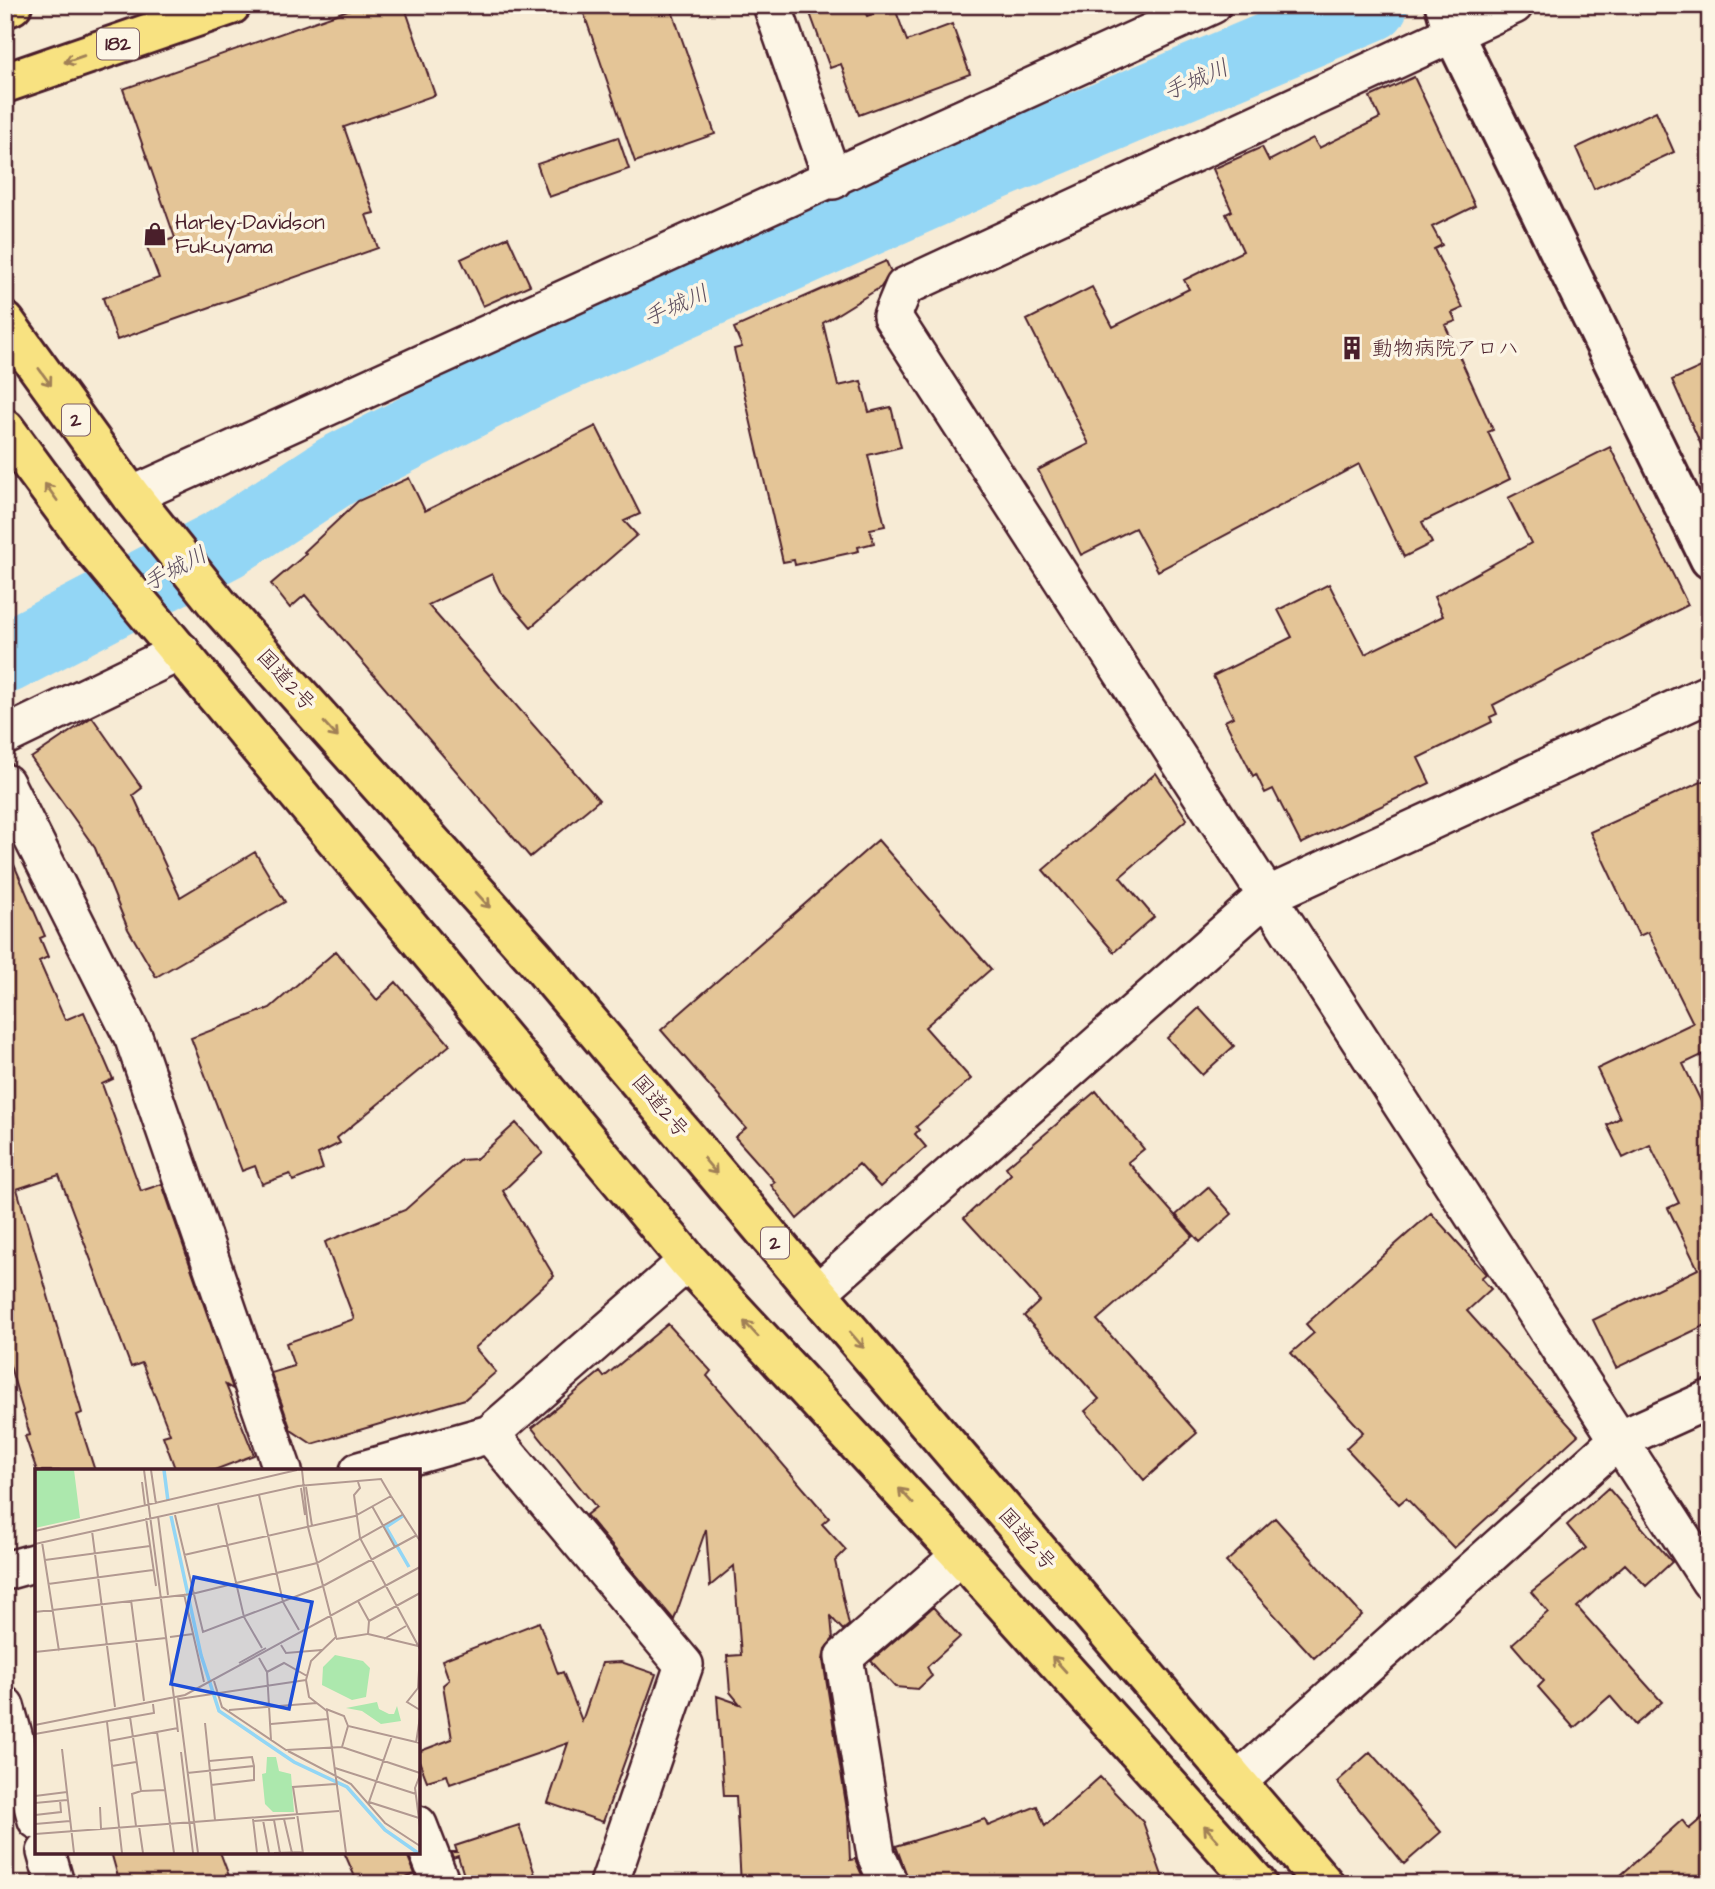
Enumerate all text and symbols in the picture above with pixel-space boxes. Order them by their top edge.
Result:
road number: 182 [97,28,139,60]
water label: 手城川 [1158,52,1234,108]
one-way arrow [64,54,86,66]
place label: Harley-Davidson Fukuyama [175,208,325,263]
shop icon: Harley-Davidson Fukuyama [141,220,169,248]
water label: 手城川 [638,277,714,335]
building icon: 動物病院アロハ [1338,334,1366,362]
place label: 動物病院アロハ [1372,334,1519,363]
one-way arrow [38,367,53,386]
road number: 2 [62,404,90,436]
one-way arrow [44,483,59,502]
water label: 手城川 [137,539,213,599]
street label: 国道2号 [250,642,322,718]
one-way arrow [323,721,340,738]
one-way arrow [475,891,492,908]
street label: 国道2号 [625,1068,695,1144]
one-way arrow [702,1157,718,1175]
road number: 2 [761,1228,789,1259]
one-way arrow [743,1320,759,1338]
one-way arrow [849,1331,865,1349]
inset map [35,1469,420,1854]
one-way arrow [897,1488,914,1505]
street label: 国道2号 [991,1501,1063,1577]
one-way arrow [1051,1655,1067,1673]
one-way arrow [1203,1824,1219,1842]

